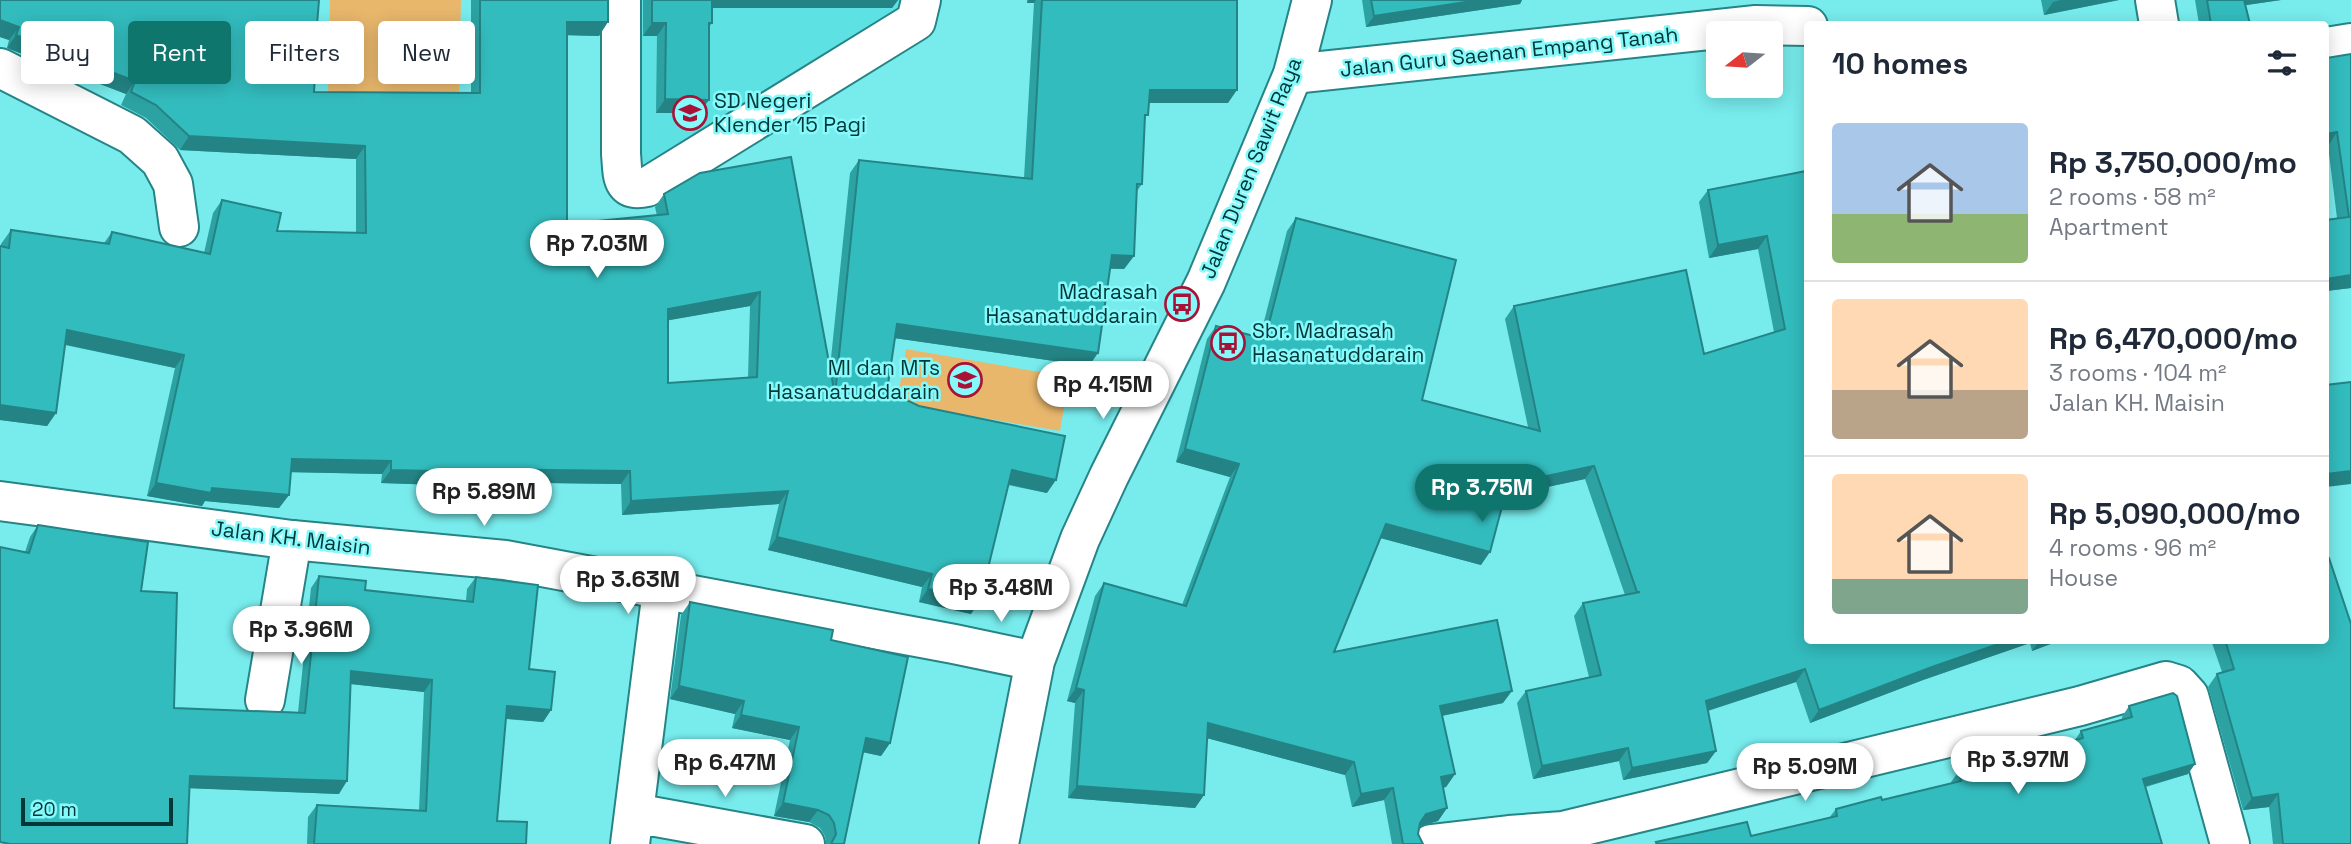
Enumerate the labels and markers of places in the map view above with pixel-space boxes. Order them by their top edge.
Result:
place label: SD Negeri Klender 15 Pagi [714,87,866,138]
school or university icon: SD Negeri Klender 15 Pagi [671,94,709,132]
pin: Rp 7.03M [525,220,669,280]
place label: Madrasah Hasanatuddarain [986,278,1158,329]
bus stop icon: Madrasah Hasanatuddarain [1163,285,1201,323]
place label: Sbr. Madrasah Hasanatuddarain [1252,317,1424,368]
bus stop icon: Sbr. Madrasah Hasanatuddarain [1209,324,1247,362]
place label: MI dan MTs Hasanatuddarain [768,354,940,405]
school or university icon: MI dan MTs Hasanatuddarain [946,361,984,399]
pin: Rp 4.15M [1031,362,1175,421]
pin: Rp 3.75M [1410,464,1554,524]
pin: Rp 5.89M [412,468,556,528]
pin: Rp 3.63M [556,556,700,616]
pin: Rp 3.48M [929,564,1073,624]
pin: Rp 3.96M [229,606,373,666]
pin: Rp 3.97M [1946,736,2090,796]
pin: Rp 6.47M [653,740,797,799]
pin: Rp 5.09M [1733,744,1877,803]

